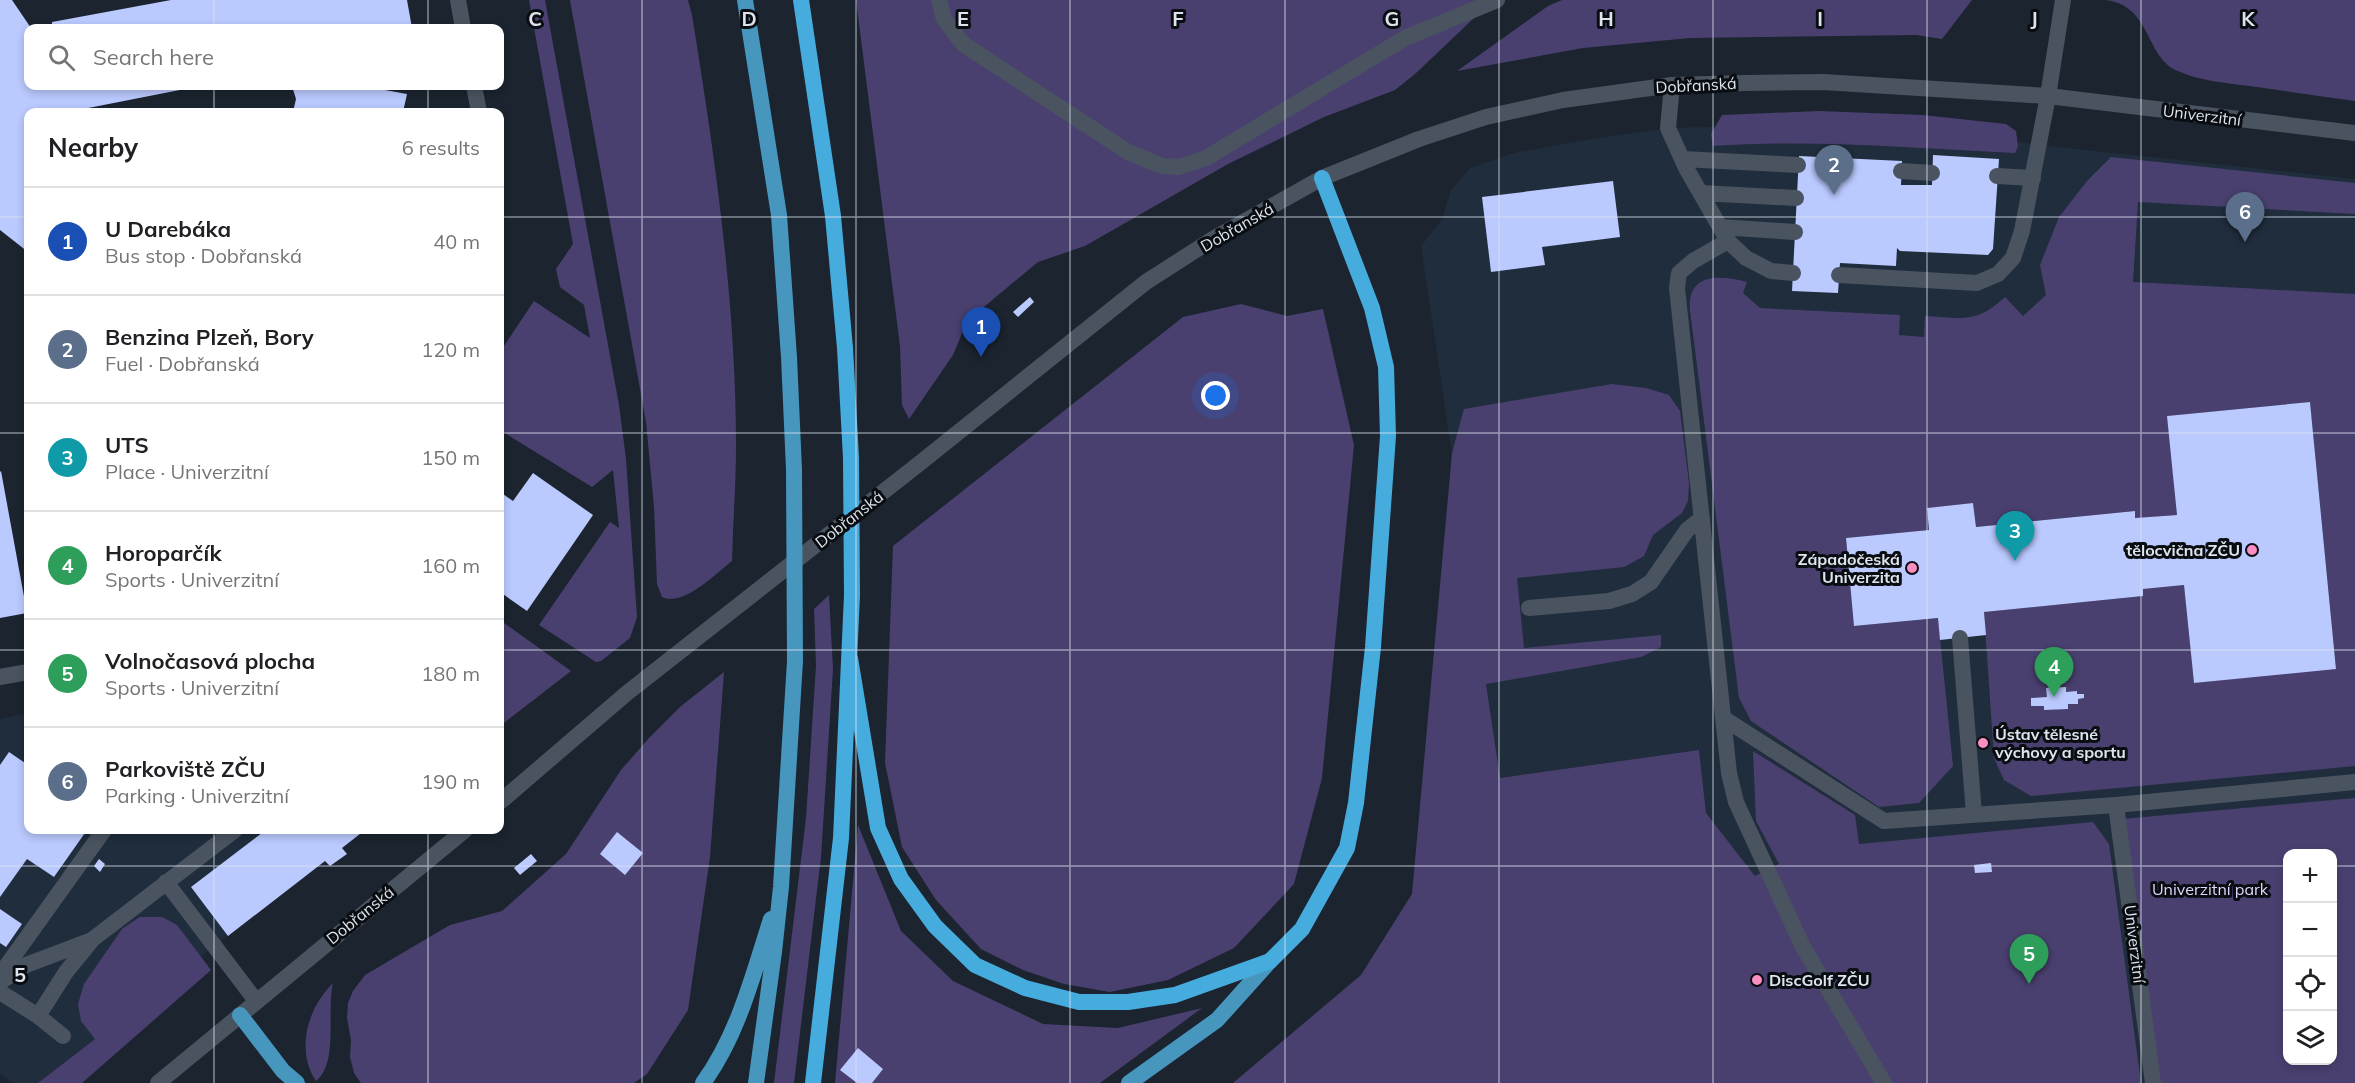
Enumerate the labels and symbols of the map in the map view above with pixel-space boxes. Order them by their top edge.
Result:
text: C [528,6,542,31]
text: D [741,6,757,31]
text: E [957,6,969,31]
text: F [1172,6,1184,31]
text: G [1385,6,1399,31]
text: H [1598,6,1614,31]
text: I [1817,6,1823,31]
text: J [2030,6,2038,31]
text: K [2241,6,2255,31]
street label: Dobřanská [1655,73,1737,97]
street label: Univerzitní [2162,100,2243,130]
pin: 2 [1814,146,1854,195]
pin: 6 [2226,192,2264,242]
street label: Dobřanská [1197,198,1277,256]
pin: 1 [962,308,1000,357]
your location [1201,381,1230,410]
street label: Dobřanská [811,486,887,552]
pin: 3 [1996,512,2034,561]
place label: tělocvična ZČU [2126,540,2240,560]
marker: tělocvična ZČU [2245,543,2259,557]
place label: Západočeská Univerzita [1798,549,1900,587]
marker: Západočeská Univerzita [1905,561,1919,575]
pin: 4 [2034,648,2074,697]
place label: Ústav tělesné výchovy a sportu [1994,724,2126,762]
marker: Ústav tělesné výchovy a sportu [1976,736,1990,750]
park label: Univerzitní park [2152,879,2269,899]
street label: Dobřanská [322,882,398,948]
street label: Univerzitní [2120,904,2150,985]
pin: 5 [2010,934,2048,984]
text: 5 [14,962,26,987]
place label: DiscGolf ZČU [1769,970,1870,990]
marker: DiscGolf ZČU [1750,973,1764,987]

